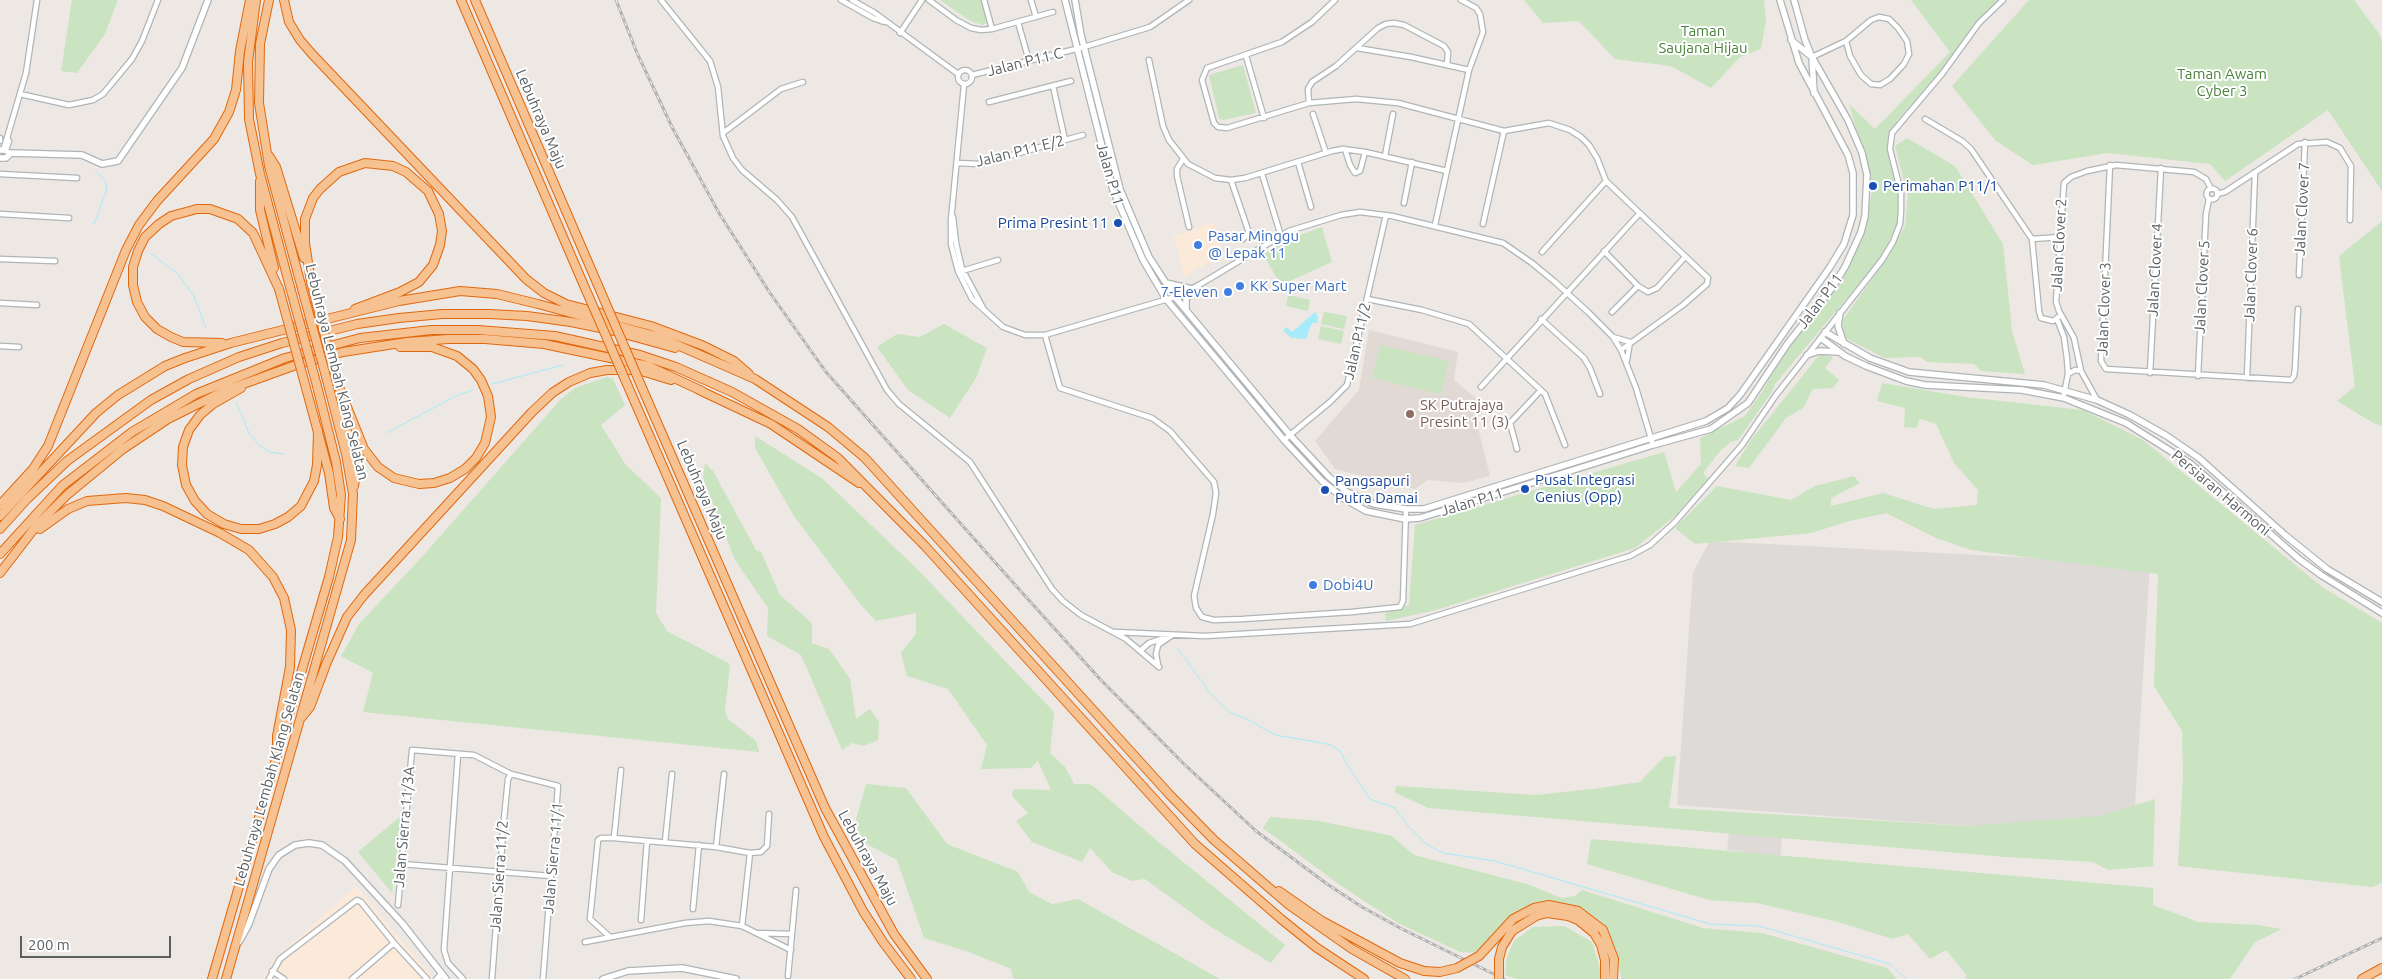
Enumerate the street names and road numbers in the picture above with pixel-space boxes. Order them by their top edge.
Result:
street label: Jalan P11 C [985,44,1065,80]
street label: Lebuhraya Maju [512,66,570,172]
street label: Jalan P11 E/2 [974,131,1066,171]
street label: Jalan P11 [1092,140,1128,208]
street label: Jalan Clover 7 [2291,162,2313,256]
street label: Jalan Clover 2 [2048,198,2070,292]
street label: Jalan Clover 4 [2144,223,2166,317]
street label: Jalan Clover 6 [2240,228,2262,322]
street label: Jalan Clover 5 [2191,240,2213,334]
street label: Lebuhraya Lembah Klang Selatan [301,262,373,482]
street label: Jalan Clover 3 [2093,262,2115,356]
street label: Jalan P11 [1793,270,1847,332]
street label: Jalan P11/2 [1339,301,1375,381]
street label: Lebuhraya Maju [673,437,731,543]
street label: Persiaran Harmoni [2168,446,2274,540]
street label: Jalan P11 [1438,484,1506,520]
street label: Lebuhraya Lembah Klang Selatan [230,670,308,888]
street label: Jalan Sierra 11/3A [390,766,418,888]
street label: Jalan Sierra 11/1 [539,801,567,915]
street label: Lebuhraya Maju [834,807,902,909]
street label: Jalan Sierra 11/2 [486,820,512,932]

